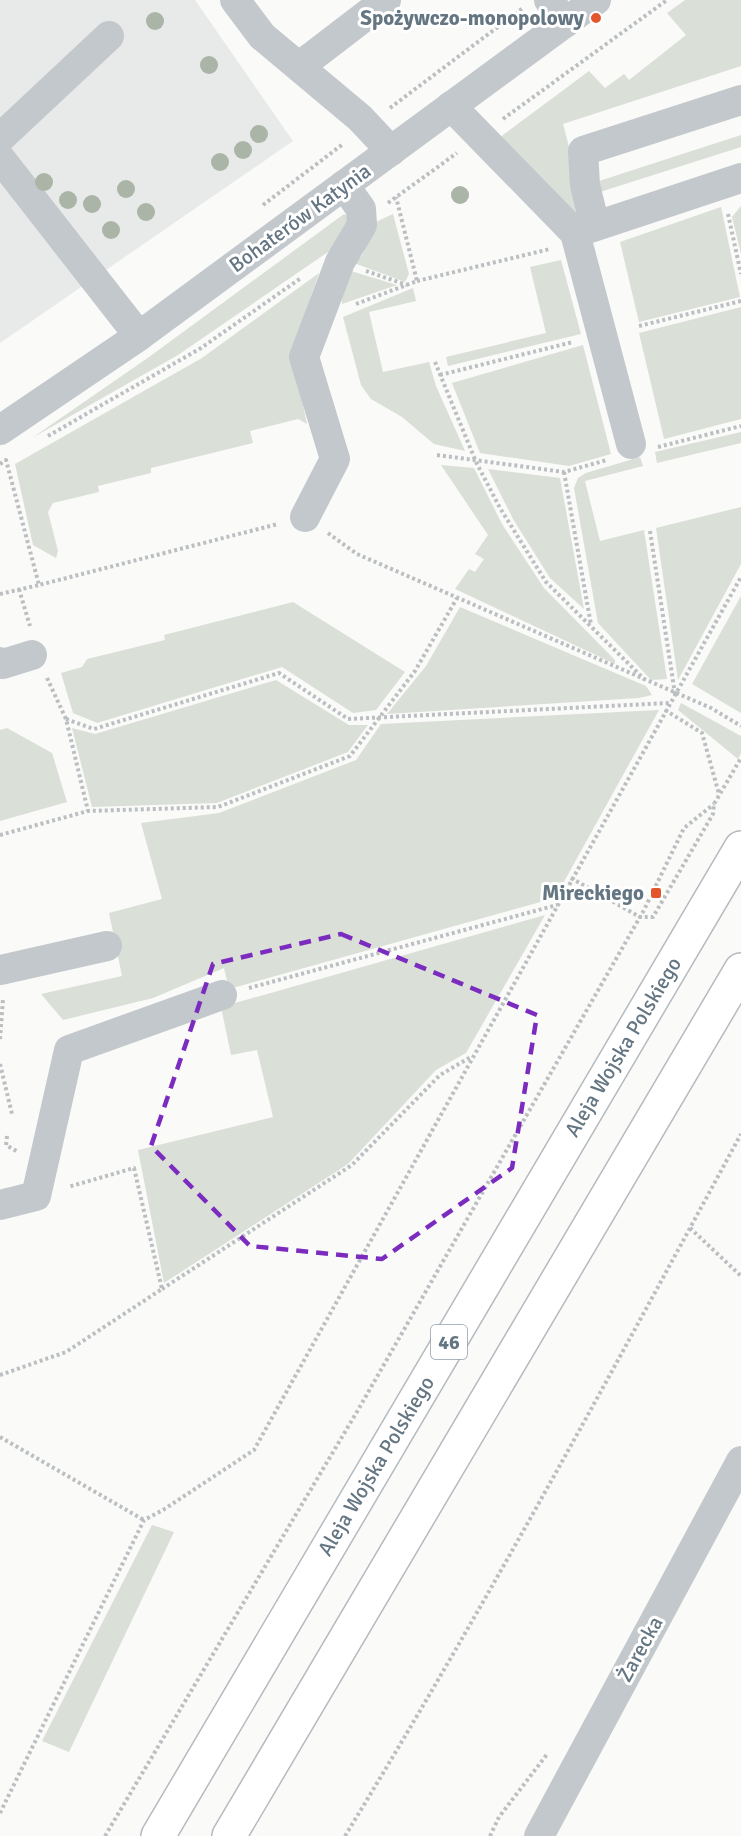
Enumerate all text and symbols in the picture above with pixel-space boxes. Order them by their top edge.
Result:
place label: Spożywczo-monopolowy [360,5,585,31]
marker: Spożywczo-monopolowy [589,11,603,25]
street label: Bohaterów Katynia [224,158,376,278]
place label: Mireckiego [542,880,644,906]
marker: Mireckiego [649,886,663,900]
street label: Aleja Wojska Polskiego [559,952,687,1142]
road number: 46 [431,1325,467,1359]
street label: Aleja Wojska Polskiego [312,1371,440,1561]
street label: Żarecka [611,1612,669,1686]

